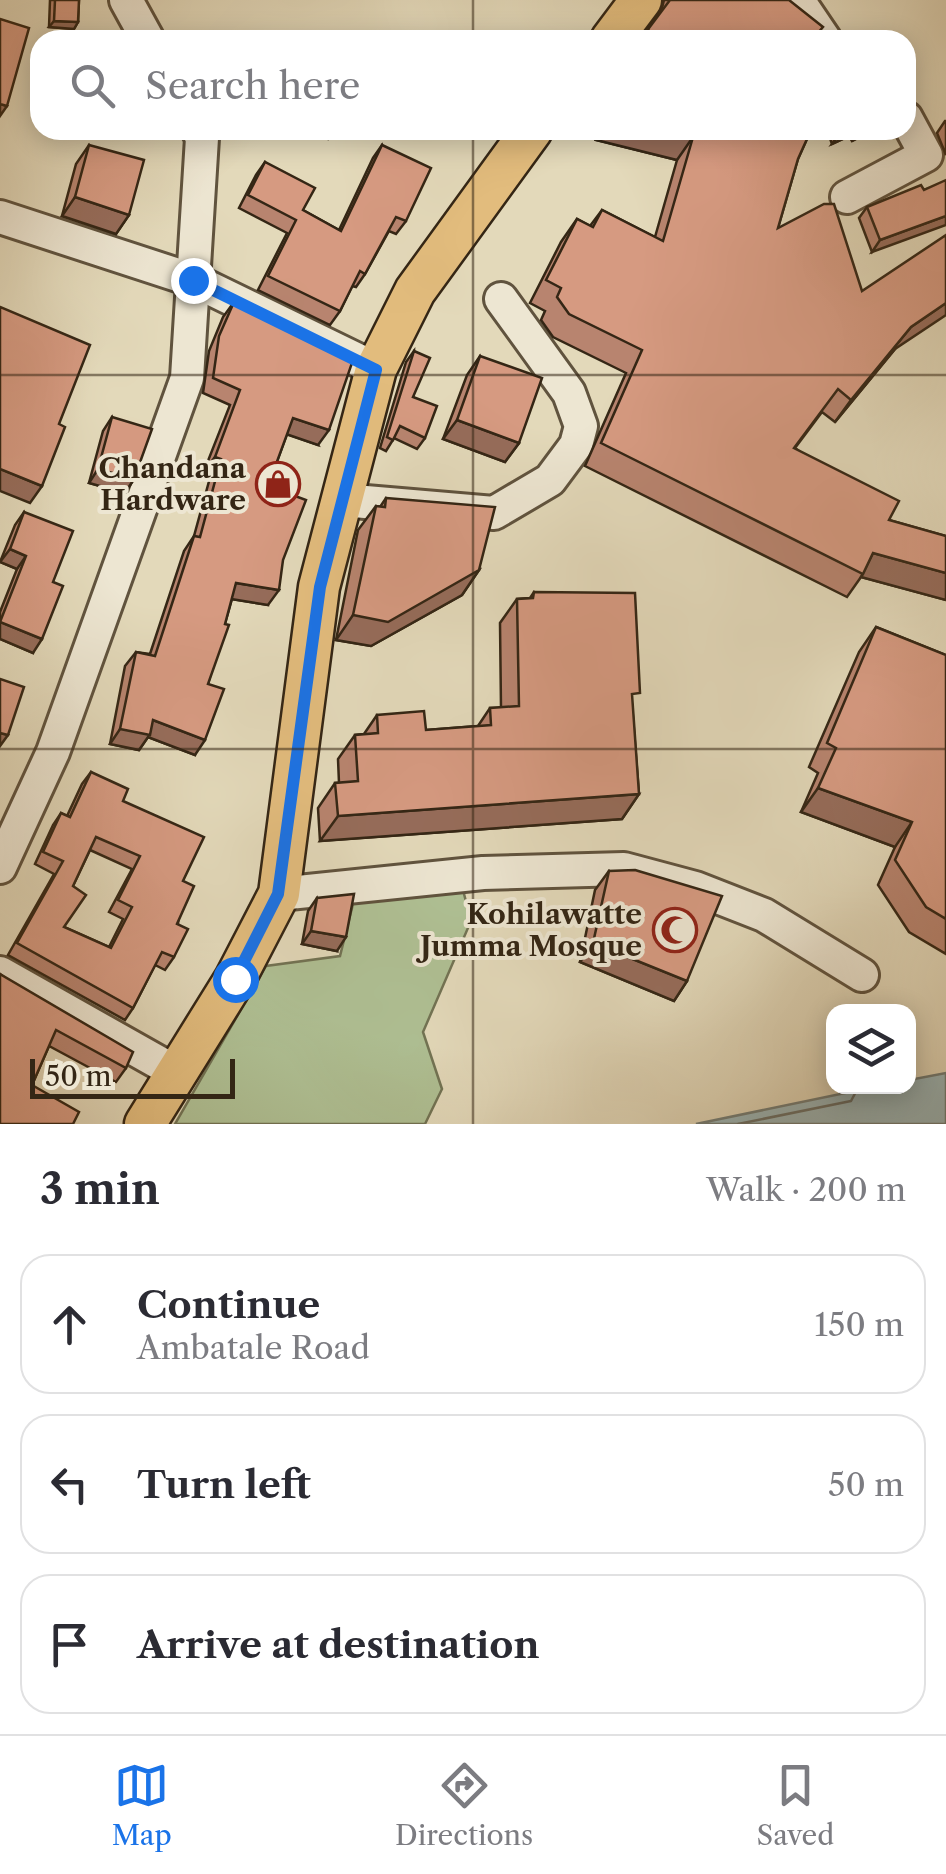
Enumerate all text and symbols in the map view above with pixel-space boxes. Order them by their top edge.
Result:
search box [30,30,916,140]
icon: search [65,58,120,113]
text: Search here [145,62,360,109]
route end [171,258,217,304]
place label: Chandana Hardware [99,451,247,517]
shop icon: Chandana Hardware [255,461,301,507]
place label: Kohilawatte Jumma Mosque [415,897,642,963]
mosque icon: Kohilawatte Jumma Mosque [652,907,698,953]
route start [213,957,259,1003]
map controls [826,1004,916,1094]
button: layers [826,1004,916,1094]
scale bar [30,1054,235,1098]
text: 50 m [45,1059,112,1093]
text: 3 min [40,1163,160,1215]
text: Walk · 200 m [706,1170,906,1209]
text: Continue [137,1281,320,1328]
icon: ahead [42,1297,97,1352]
text: 150 m [815,1305,904,1344]
text: Ambatale Road [137,1328,370,1367]
icon: left [42,1457,97,1512]
text: Turn left [137,1461,311,1508]
text: 50 m [828,1465,904,1504]
icon: arrive [42,1617,97,1672]
text: Arrive at destination [137,1621,540,1668]
tab: Map [112,1758,172,1852]
tab: Directions [395,1758,533,1852]
tab: Saved [757,1758,834,1852]

